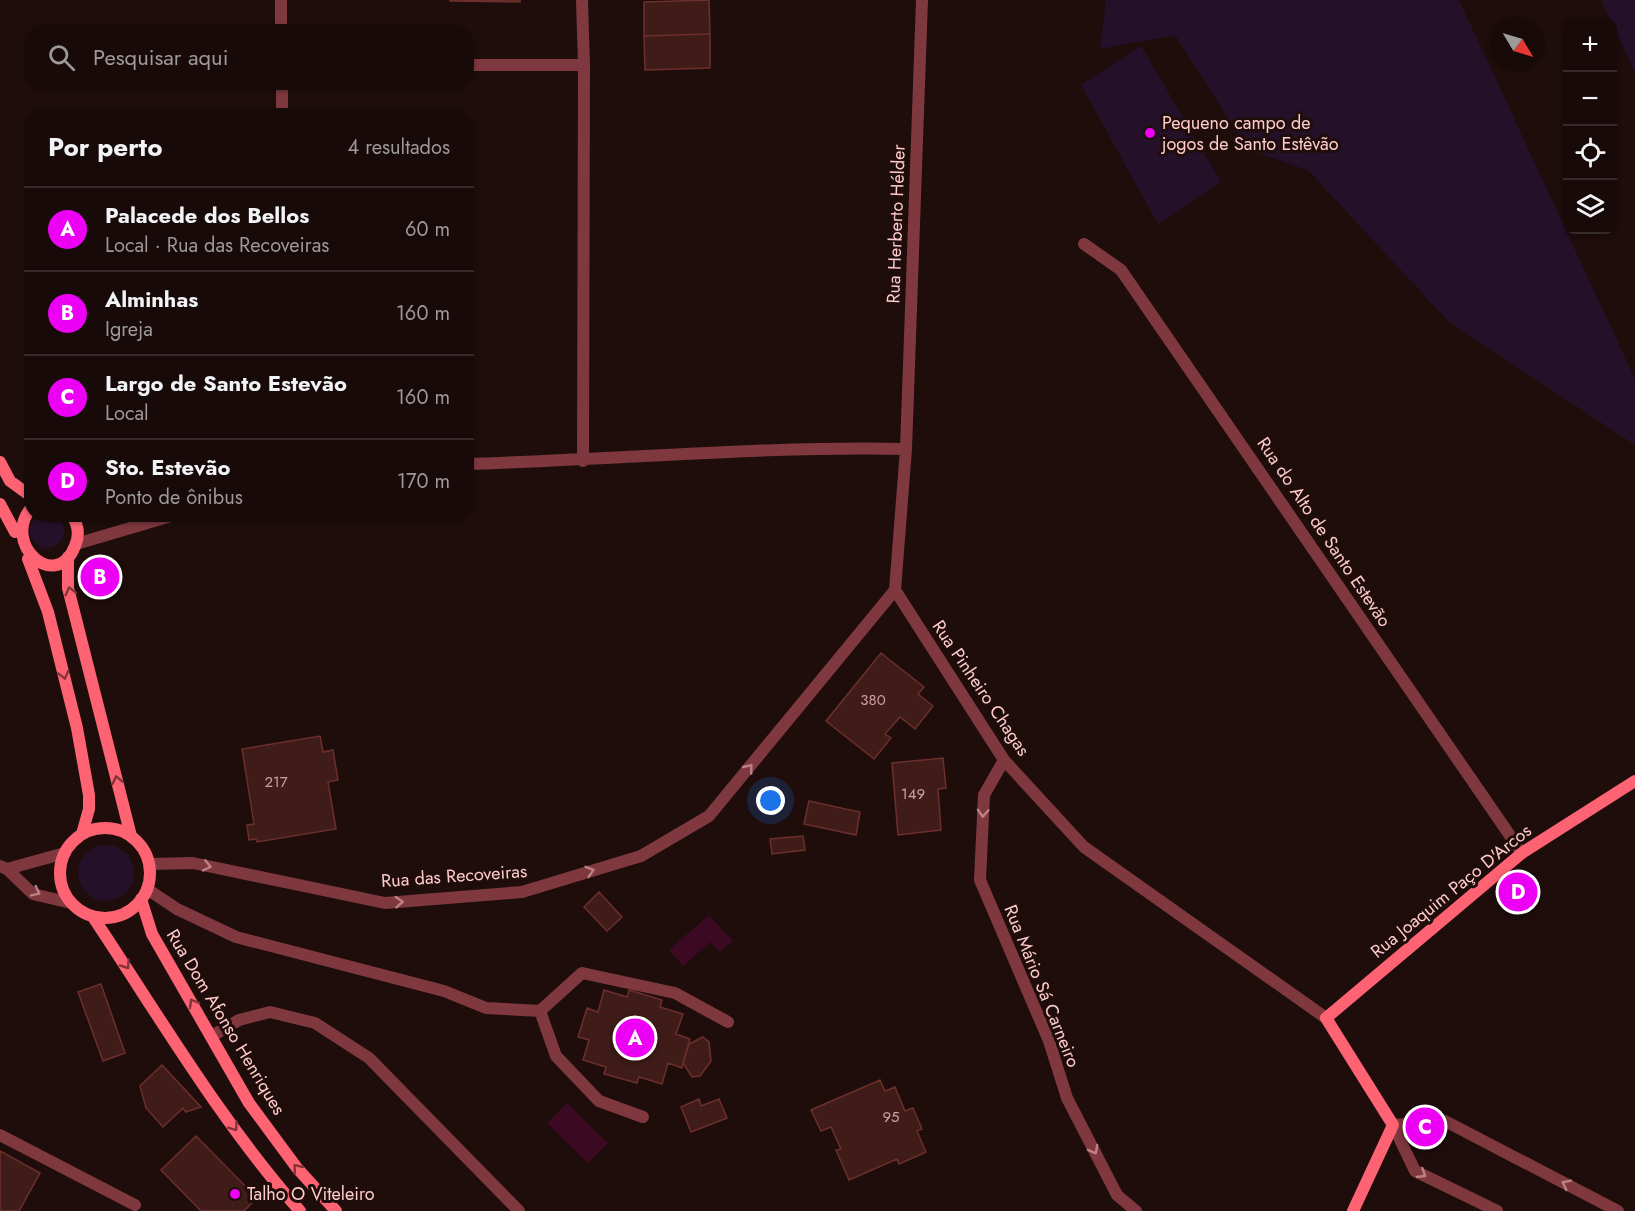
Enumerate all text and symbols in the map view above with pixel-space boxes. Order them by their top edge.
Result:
north arrow [1491,18,1545,72]
map controls [1563,18,1617,234]
button: + [1563,18,1617,72]
search box [24,24,474,90]
icon: search [45,41,78,74]
text: Pesquisar aqui [93,41,228,73]
button: − [1563,72,1617,126]
place label: Pequeno campo de jogos de Santo Estêvão [1160,110,1339,157]
marker: Pequeno campo de jogos de Santo Estêvão [1143,126,1157,140]
button: locate [1563,126,1617,180]
text: Por perto [48,128,162,166]
text: 4 resultados [348,133,450,162]
street label: Rua Herberto Hélder [880,143,912,304]
button: layers [1563,180,1617,234]
text: Palacede dos Bellos [105,199,309,231]
text: A [60,215,75,244]
text: 60 m [405,215,450,244]
text: Local · Rua das Recoveiras [105,231,329,260]
text: Alminhas [105,283,198,315]
text: B [61,299,74,328]
text: 160 m [396,299,450,328]
text: Igreja [105,315,153,344]
text: Largo de Santo Estevão [105,367,347,399]
text: C [60,383,75,412]
text: 160 m [396,383,450,412]
text: Local [105,399,149,428]
street label: Rua do Alto de Santo Estevão [1251,432,1398,632]
text: Sto. Estevão [105,451,230,483]
text: D [60,467,75,496]
text: 170 m [397,467,450,496]
text: Ponto de ônibus [105,483,243,512]
pin: B [80,554,120,600]
one-way arrow [64,586,77,596]
street label: Rua Pinheiro Chagas [926,615,1036,761]
one-way arrow [57,670,70,680]
house number: 380 [860,689,886,711]
one-way arrow [742,764,753,775]
house number: 217 [264,771,288,793]
one-way arrow [111,775,124,785]
house number: 149 [901,783,925,805]
your location [756,786,785,815]
one-way arrow [977,808,989,817]
street label: Rua Joaquim Paço D'Arcos [1366,820,1536,962]
street label: Rua das Recoveiras [380,858,528,894]
one-way arrow [202,859,212,872]
one-way arrow [584,866,595,878]
pin: D [1498,870,1538,914]
one-way arrow [30,884,41,896]
one-way arrow [394,895,403,908]
street label: Rua Mário Sá Carneiro [997,901,1087,1071]
street label: Rua Dom Afonso Henriques [160,924,292,1120]
one-way arrow [118,959,129,970]
one-way arrow [188,999,200,1009]
pin: A [616,1016,654,1060]
pin: C [1406,1104,1444,1150]
house number: 95 [882,1106,900,1128]
one-way arrow [227,1121,238,1132]
one-way arrow [1086,1143,1098,1154]
one-way arrow [293,1164,304,1175]
one-way arrow [1415,1166,1426,1177]
one-way arrow [1562,1180,1572,1191]
place label: Talho O Viteleiro [247,1181,375,1207]
marker: Talho O Viteleiro [228,1187,242,1201]

